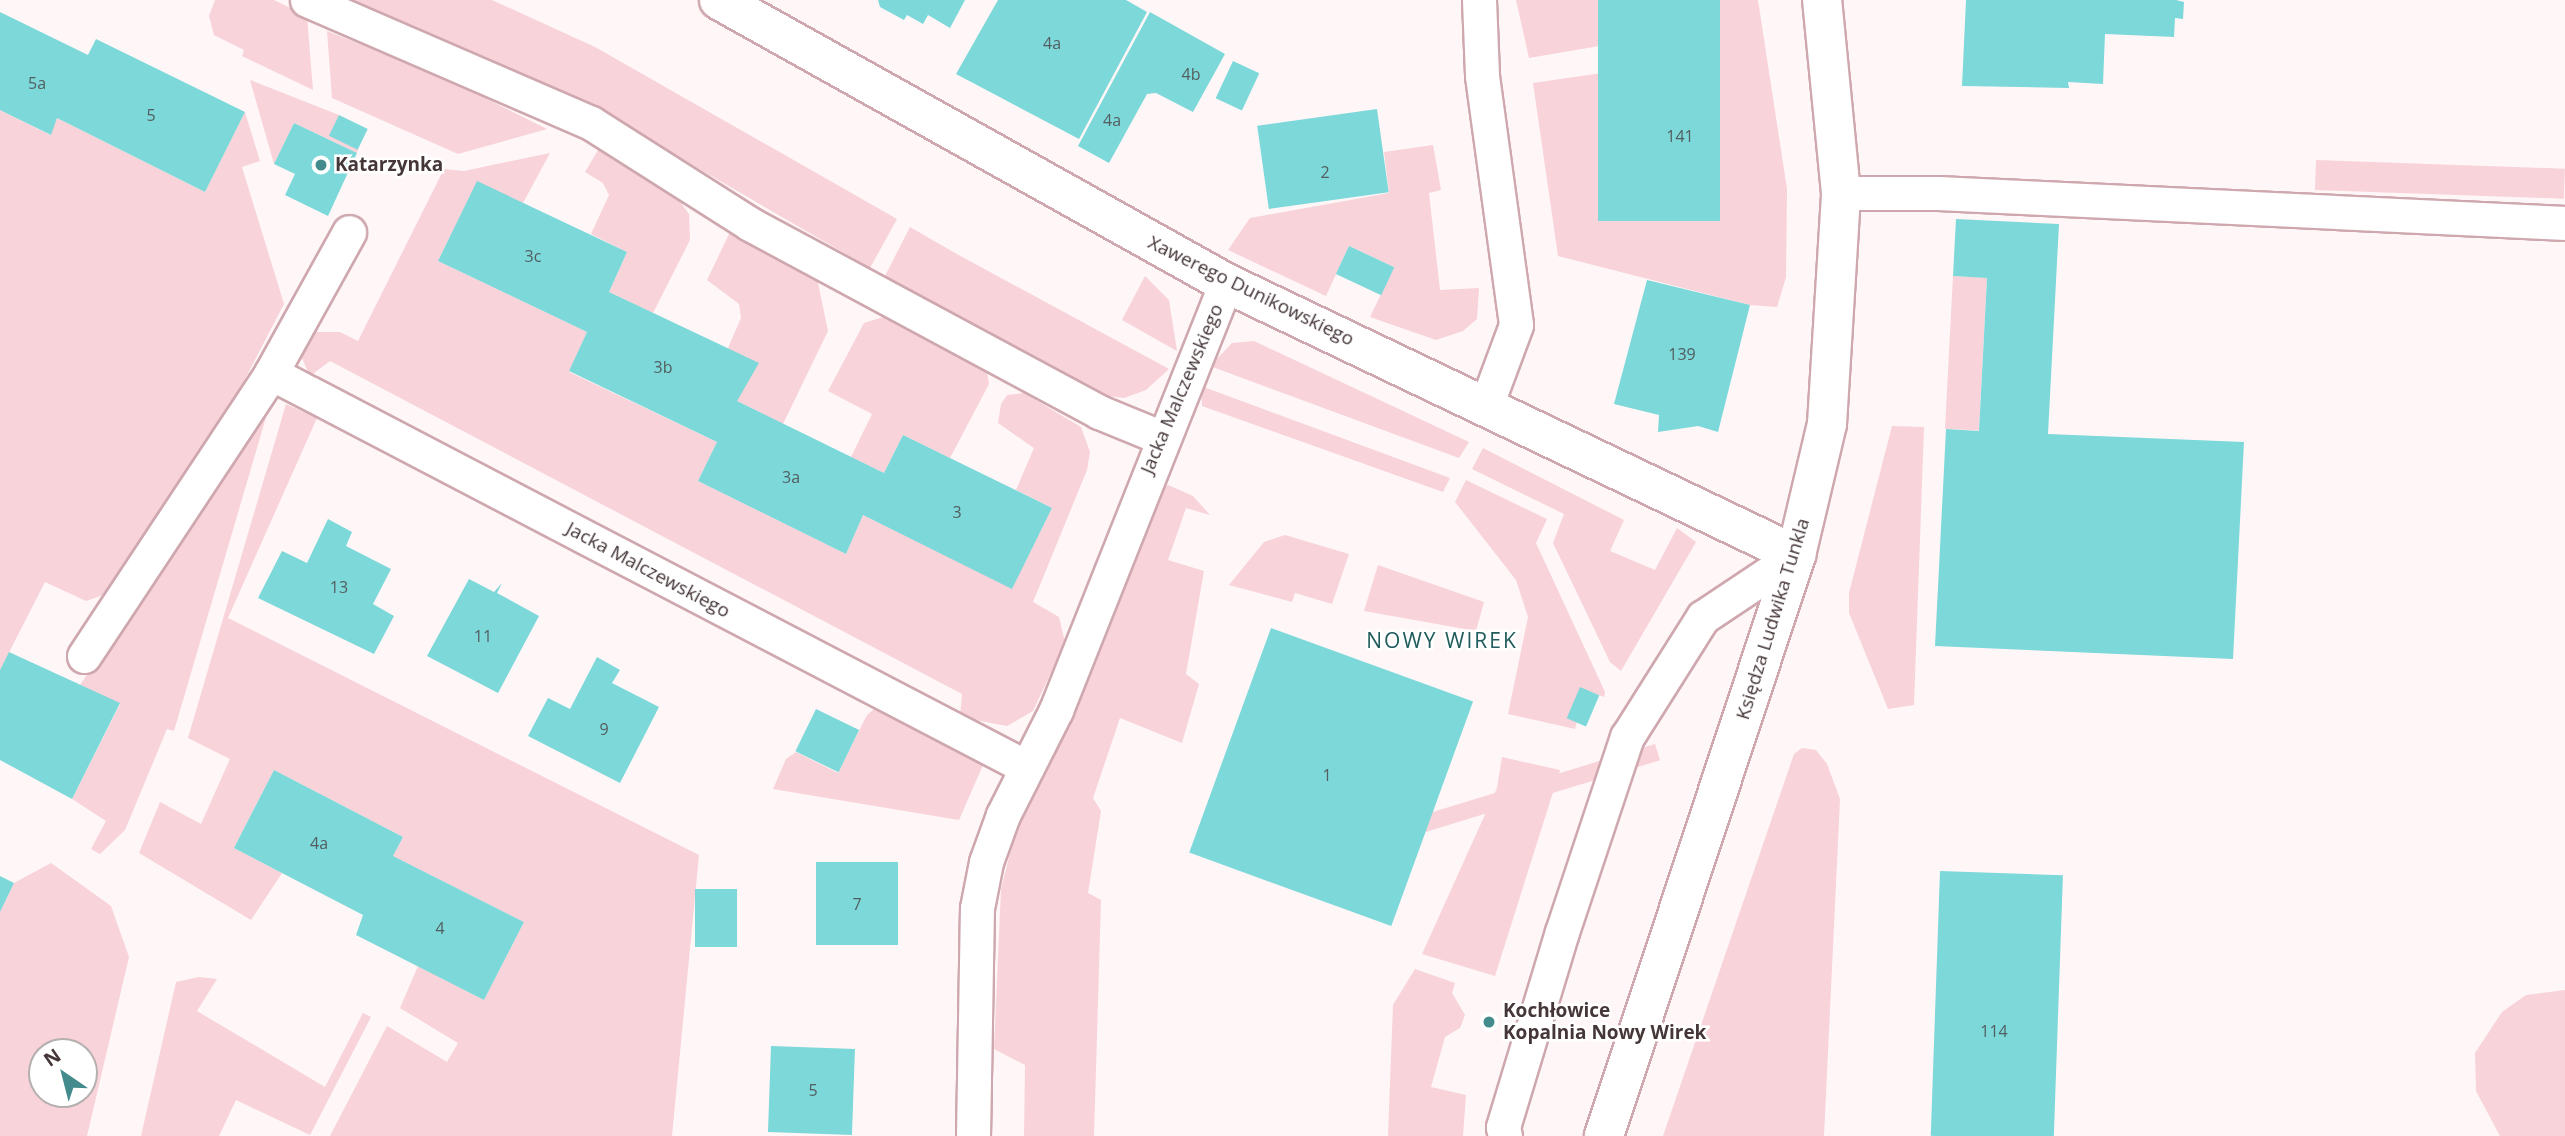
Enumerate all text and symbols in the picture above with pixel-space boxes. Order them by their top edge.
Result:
house number: 4a [1043,33,1061,53]
house number: 4b [1182,64,1200,84]
house number: 5a [28,73,46,93]
house number: 5 [146,105,156,125]
house number: 4a [1103,110,1121,130]
house number: 141 [1666,126,1694,146]
place label: Katarzynka [335,154,443,176]
marker: Katarzynka [313,157,329,173]
house number: 2 [1320,162,1330,182]
street label: Xawerego Dunikowskiego [1144,231,1358,351]
house number: 3c [525,246,541,266]
street label: Jacka Malczewskiego [1136,301,1228,477]
house number: 139 [1668,344,1696,364]
house number: 3b [654,357,672,377]
house number: 3a [782,467,800,487]
house number: 3 [952,502,962,522]
street label: Księdza Ludwika Tunkla [1731,516,1815,722]
street label: Jacka Malczewskiego [562,517,734,623]
house number: 13 [330,577,348,597]
house number: 11 [474,626,492,646]
district label: NOWY WIREK [1368,627,1516,653]
house number: 9 [599,719,609,739]
house number: 1 [1322,765,1332,785]
house number: 4a [310,833,328,853]
house number: 7 [852,894,862,914]
house number: 4 [435,918,445,938]
place label: Kochłowice Kopalnia Nowy Wirek [1503,1000,1706,1044]
marker: Kochłowice Kopalnia Nowy Wirek [1481,1014,1497,1030]
house number: 114 [1980,1021,2008,1041]
north arrow [28,1038,98,1108]
text: N [38,1042,66,1073]
house number: 5 [808,1080,818,1100]

